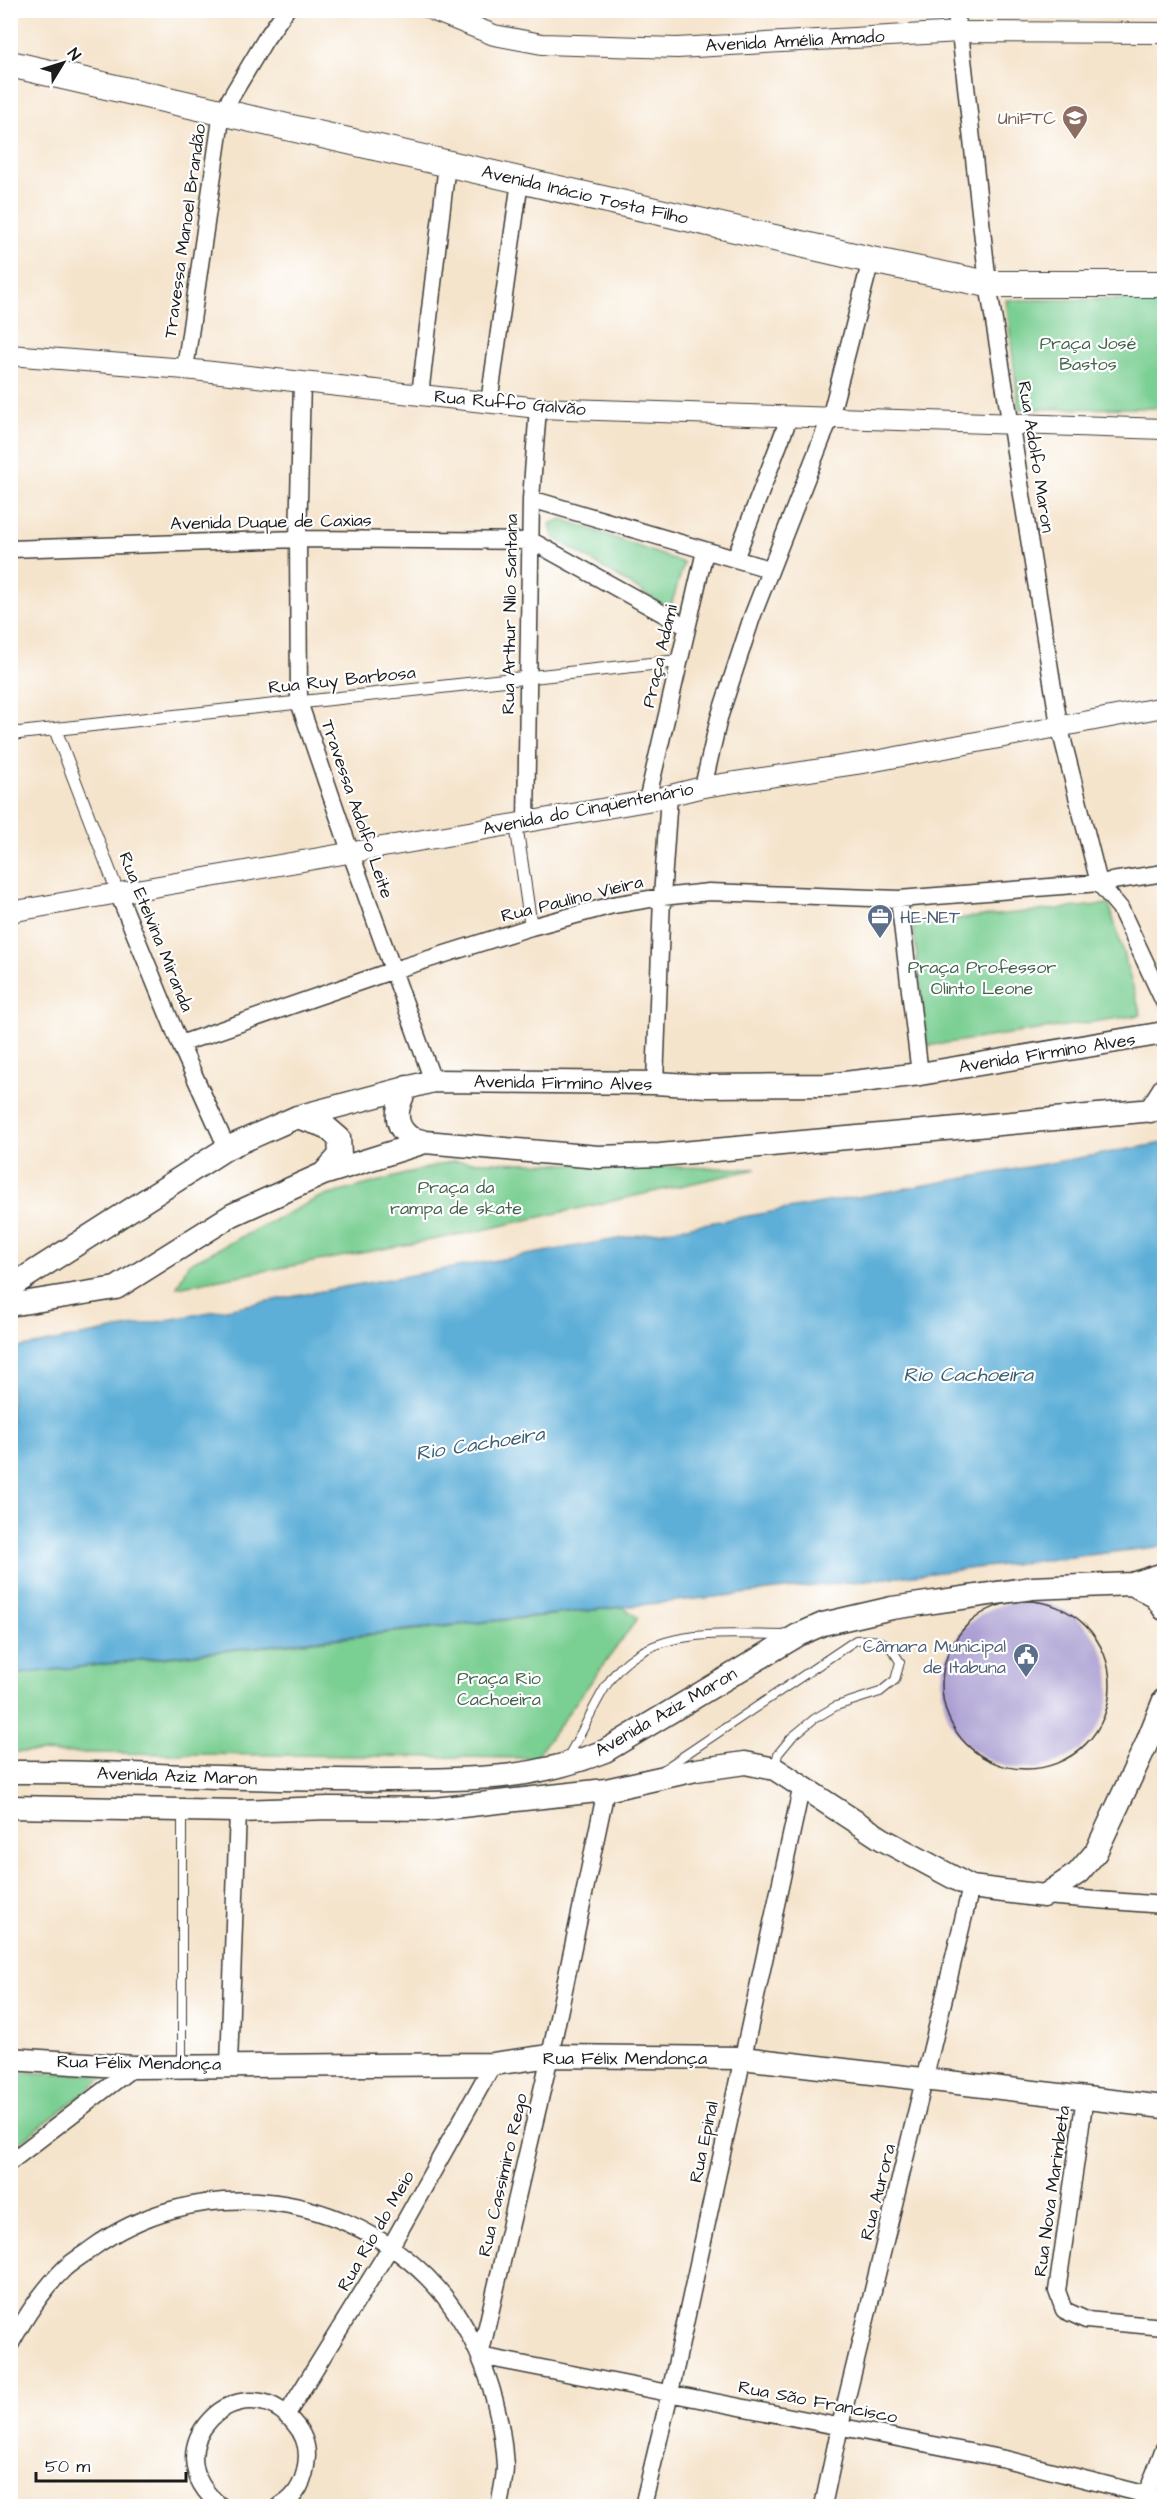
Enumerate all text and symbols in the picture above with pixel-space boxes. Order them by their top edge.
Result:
street label: Avenida Amélia Amado [705,24,885,58]
north arrow [33,33,93,93]
text: N [62,44,86,65]
school or university icon: UniFTC [1060,103,1090,141]
place label: UniFTC [998,106,1056,131]
street label: Travessa Manoel Brandão [158,122,212,340]
street label: Avenida Inácio Tosta Filho [479,159,691,231]
park label: Praça José Bastos [1040,331,1137,377]
street label: Rua Adolfo Maron [1012,379,1060,535]
street label: Rua Ruffo Galvão [433,384,587,422]
street label: Avenida Duque de Caxias [170,508,372,536]
street label: Rua Arthur Nilo Santana [496,513,524,715]
street label: Praça Adami [636,602,684,710]
street label: Rua Ruy Barbosa [267,660,417,701]
street label: Travessa Adolfo Leite [315,716,399,902]
street label: Avenida do Cinqüentenário [481,776,695,842]
street label: Rua Etelvina Miranda [113,848,199,1016]
street label: Rua Paulino Vieira [498,869,646,929]
office icon: HE-NET [865,902,895,940]
place label: HE-NET [900,905,961,930]
park label: Praça Professor Olinto Leone [908,955,1056,1001]
street label: Avenida Firmino Alves [957,1027,1137,1079]
street label: Avenida Firmino Alves [474,1069,652,1097]
park label: Praça da rampa de skate [390,1175,522,1221]
water label: Rio Cachoeira [903,1361,1034,1389]
water label: Rio Cachoeira [414,1420,547,1468]
place label: Câmara Municipal de Itabuna [863,1634,1006,1680]
public building icon: Câmara Municipal de Itabuna [1011,1641,1041,1679]
street label: Avenida Aziz Maron [590,1661,742,1763]
park label: Praça Rio Cachoeira [457,1666,541,1712]
street label: Avenida Aziz Maron [96,1761,258,1791]
street label: Rua Félix Mendonça [543,2046,707,2071]
street label: Rua Félix Mendonça [57,2049,221,2077]
street label: Rua Cassimiro Rego [472,2091,535,2259]
street label: Rua Epinal [683,2099,725,2185]
street label: Rua Nova Marimbeta [1028,2104,1076,2278]
street label: Rua Aurora [854,2141,902,2243]
street label: Rua Rio do Meio [331,2166,421,2296]
street label: Rua São Francisco [736,2374,900,2430]
scale bar [36,2445,186,2483]
text: 50 m [45,2454,90,2479]

